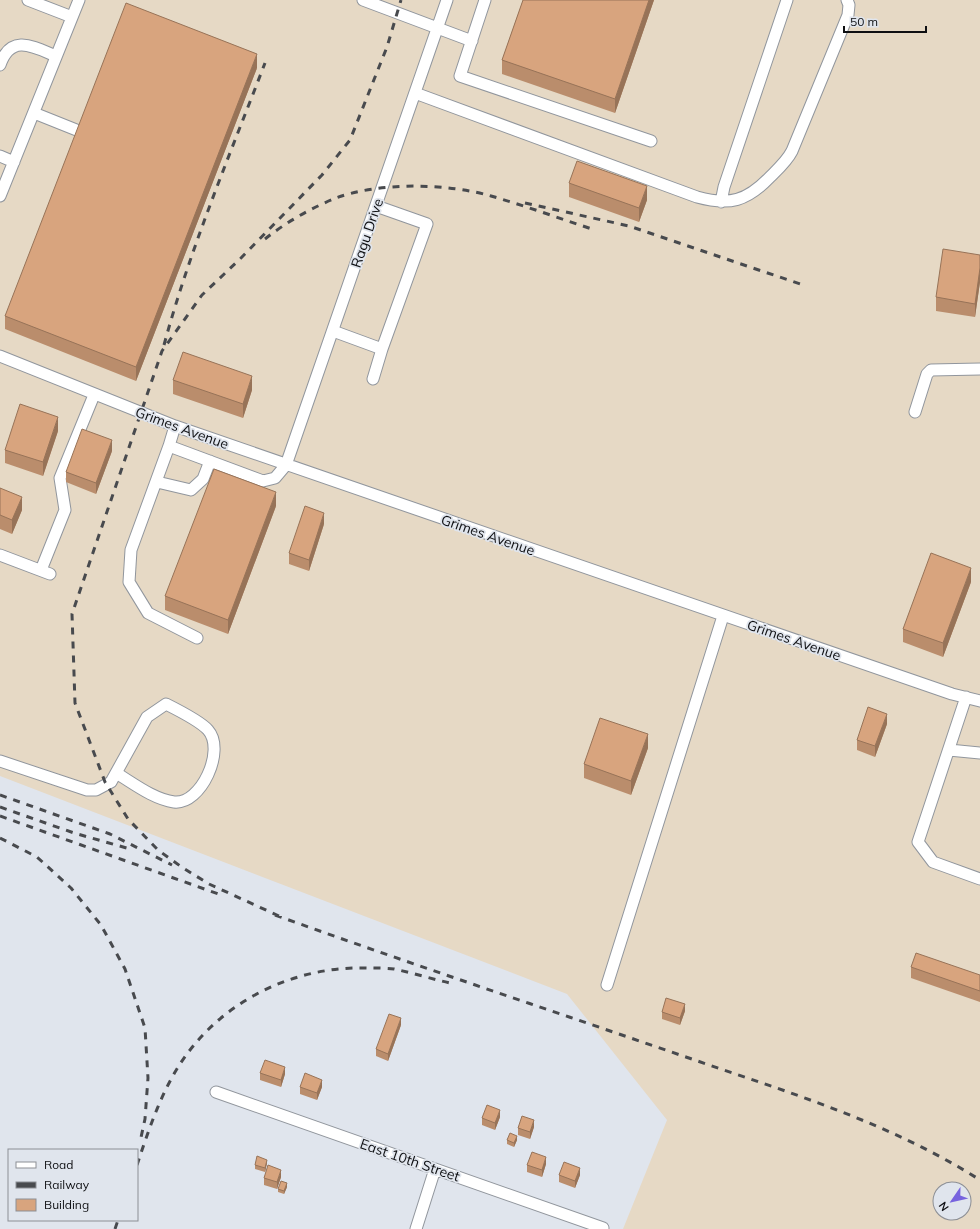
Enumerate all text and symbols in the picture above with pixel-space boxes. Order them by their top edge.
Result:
scale bar [844,8,926,34]
text: 50 m [850,14,878,29]
street label: Ragu Drive [347,196,387,270]
street label: Grimes Avenue [133,403,231,453]
street label: Grimes Avenue [439,511,537,559]
street label: Grimes Avenue [745,616,843,664]
street label: East 10th Street [358,1135,462,1186]
legend [8,1149,138,1221]
text: Road [44,1157,73,1172]
text: Railway [44,1177,90,1192]
north arrow [932,1181,972,1221]
text: Building [44,1197,89,1212]
text: N [936,1199,952,1214]

